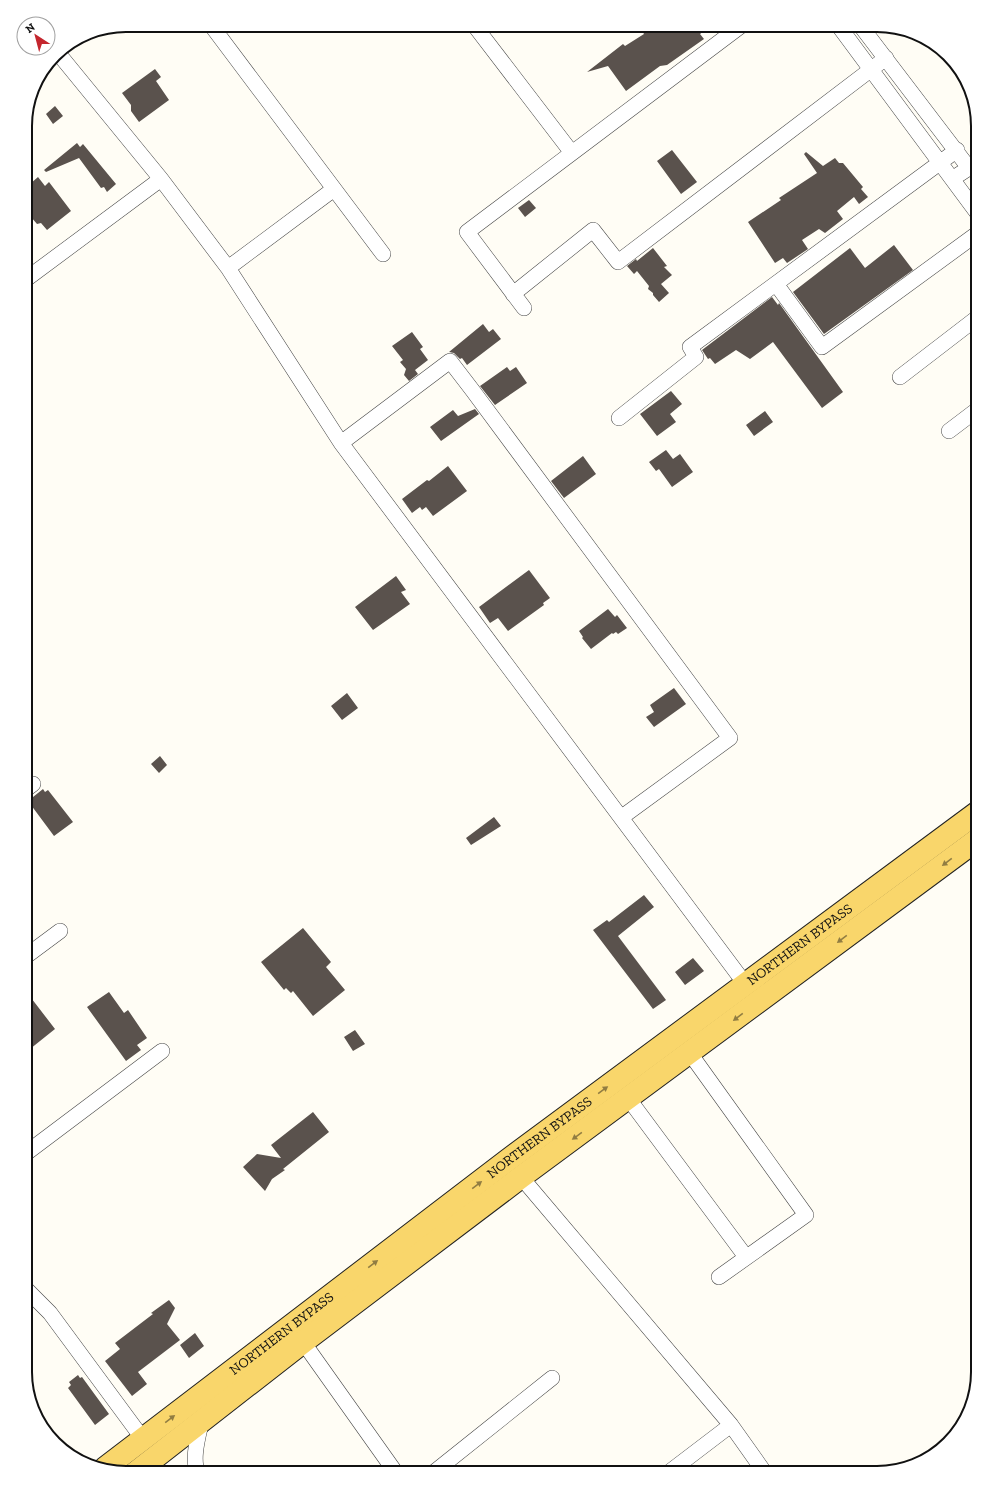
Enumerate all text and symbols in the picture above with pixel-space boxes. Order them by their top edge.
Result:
north arrow [16,16,56,56]
text: N [23,20,38,36]
one-way arrow [941,858,952,866]
street label: NORTHERN BYPASS [744,900,856,989]
one-way arrow [837,935,848,943]
one-way arrow [732,1012,743,1021]
one-way arrow [598,1086,609,1094]
street label: NORTHERN BYPASS [483,1092,595,1182]
one-way arrow [572,1132,582,1140]
one-way arrow [471,1181,482,1189]
one-way arrow [368,1259,379,1268]
street label: NORTHERN BYPASS [226,1288,337,1378]
one-way arrow [164,1415,175,1423]

